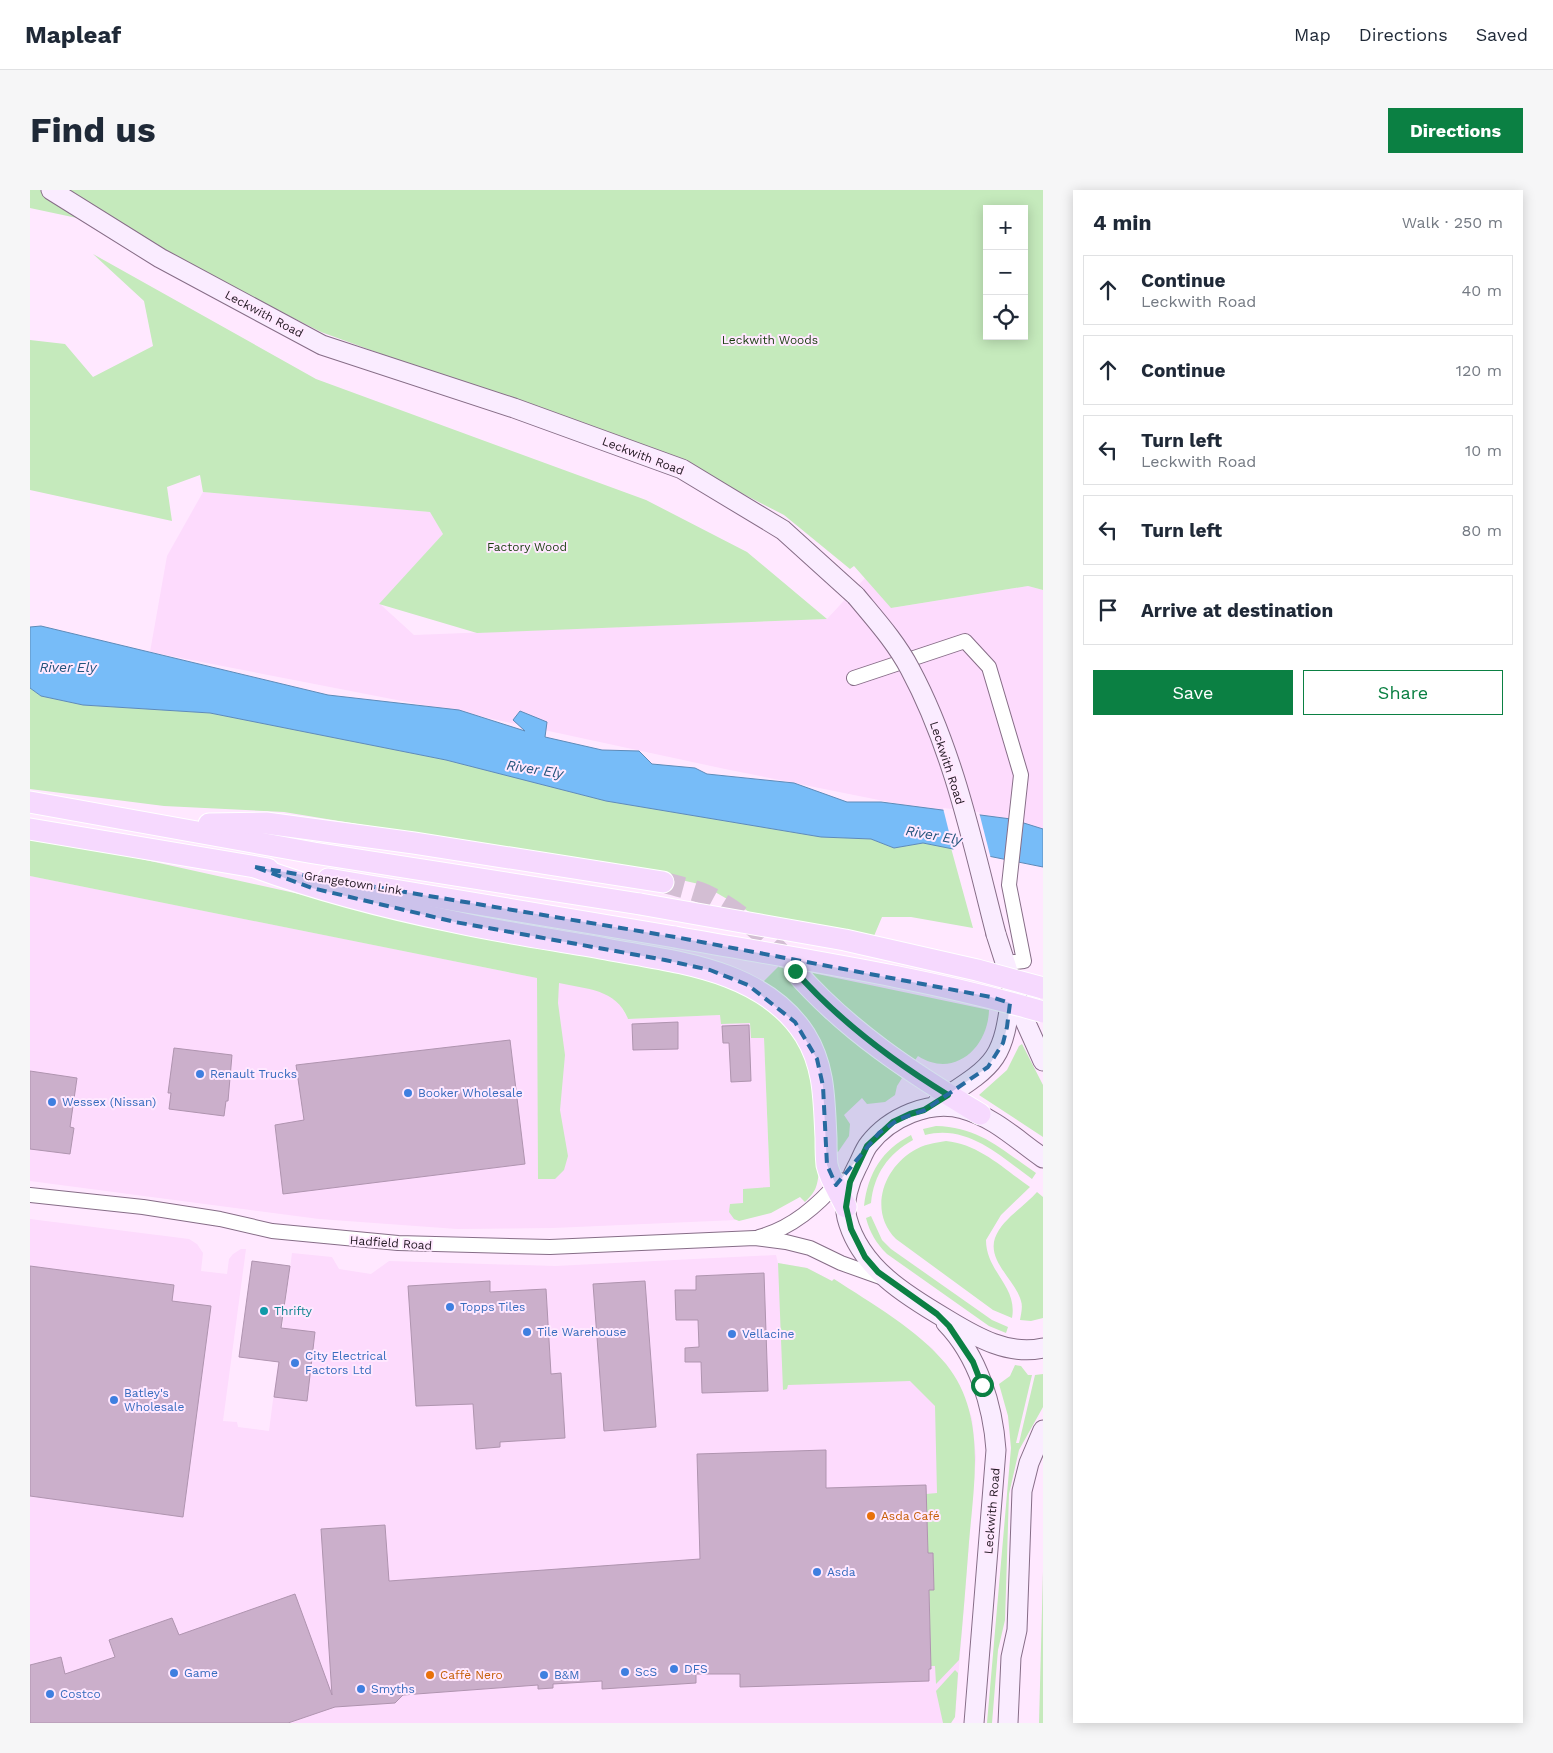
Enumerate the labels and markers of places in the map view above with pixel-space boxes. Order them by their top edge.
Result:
place label: Renault Trucks [210,1067,297,1081]
marker: Renault Trucks [194,1068,206,1080]
place label: Booker Wholesale [418,1086,523,1100]
marker: Booker Wholesale [402,1087,414,1099]
place label: Wessex (Nissan) [62,1095,156,1109]
marker: Wessex (Nissan) [46,1096,58,1108]
place label: Topps Tiles [460,1300,525,1314]
marker: Topps Tiles [444,1301,456,1313]
place label: Thrifty [274,1304,313,1318]
marker: Thrifty [258,1305,270,1317]
place label: Tile Warehouse [537,1325,626,1339]
marker: Tile Warehouse [521,1326,533,1338]
place label: Vellacine [742,1327,795,1341]
marker: Vellacine [726,1328,738,1340]
place label: City Electrical Factors Ltd [305,1349,387,1377]
marker: City Electrical Factors Ltd [289,1357,301,1369]
place label: Batley's Wholesale [124,1386,185,1414]
marker: Batley's Wholesale [108,1394,120,1406]
place label: Asda Café [881,1509,940,1523]
marker: Asda Café [865,1510,877,1522]
place label: Asda [827,1565,856,1579]
marker: Asda [811,1566,823,1578]
place label: DFS [684,1662,708,1676]
marker: DFS [668,1663,680,1675]
place label: ScS [635,1665,657,1679]
place label: Game [184,1666,218,1680]
marker: ScS [619,1666,631,1678]
marker: Game [168,1667,180,1679]
place label: Caffè Nero [440,1668,503,1682]
place label: B&M [554,1668,580,1682]
marker: Caffè Nero [424,1669,436,1681]
marker: B&M [538,1669,550,1681]
place label: Smyths [371,1682,415,1696]
marker: Smyths [355,1683,367,1695]
place label: Costco [60,1687,101,1701]
marker: Costco [44,1688,56,1700]

